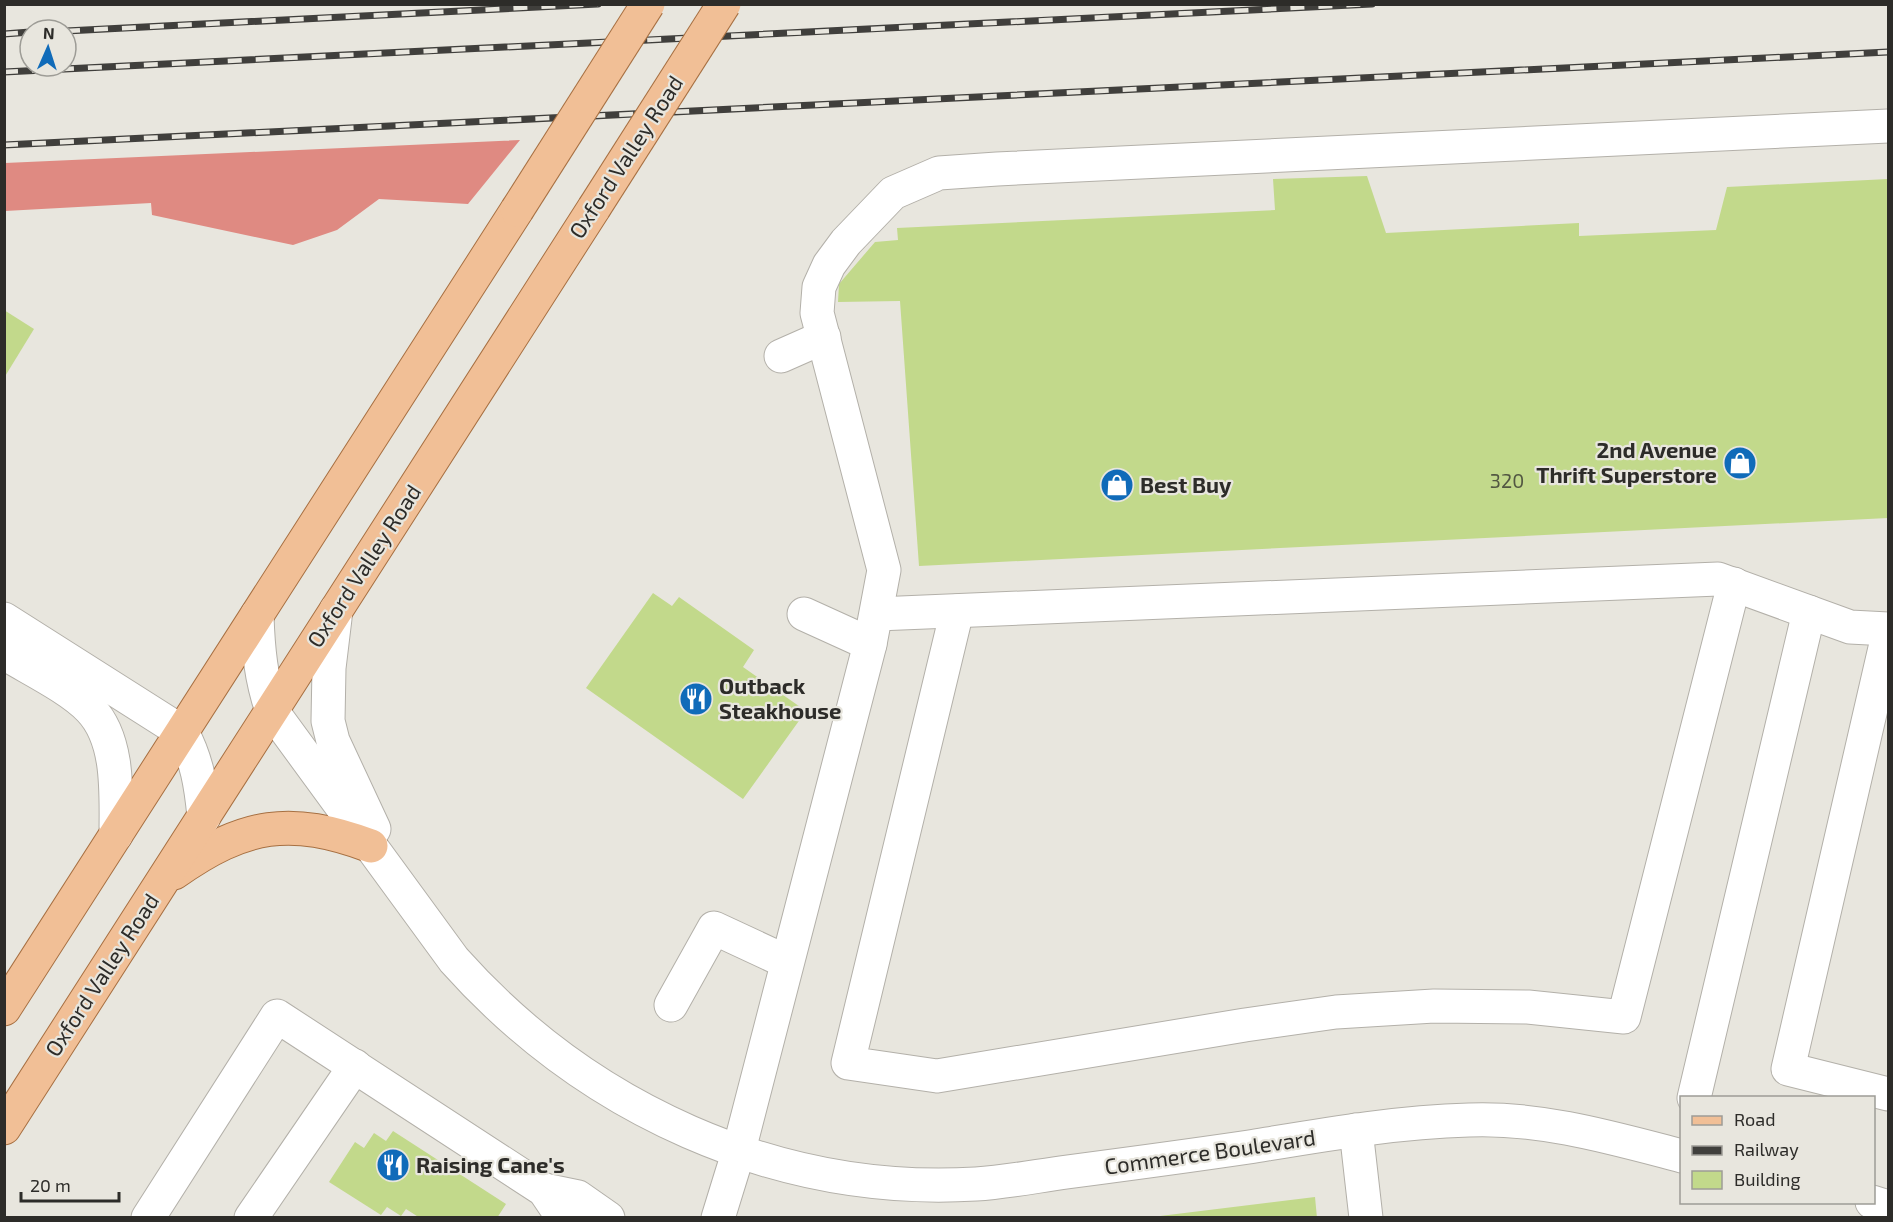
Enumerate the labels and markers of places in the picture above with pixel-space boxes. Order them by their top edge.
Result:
place label: 2nd Avenue Thrift Superstore [1536,436,1717,487]
shop icon: 2nd Avenue Thrift Superstore [1722,445,1758,481]
shop icon: Best Buy [1099,467,1135,503]
place label: Best Buy [1140,471,1232,498]
place label: Outback Steakhouse [719,672,841,723]
restaurant icon: Outback Steakhouse [678,681,714,717]
restaurant icon: Raising Cane's [375,1147,411,1183]
place label: Raising Cane's [416,1151,565,1177]

